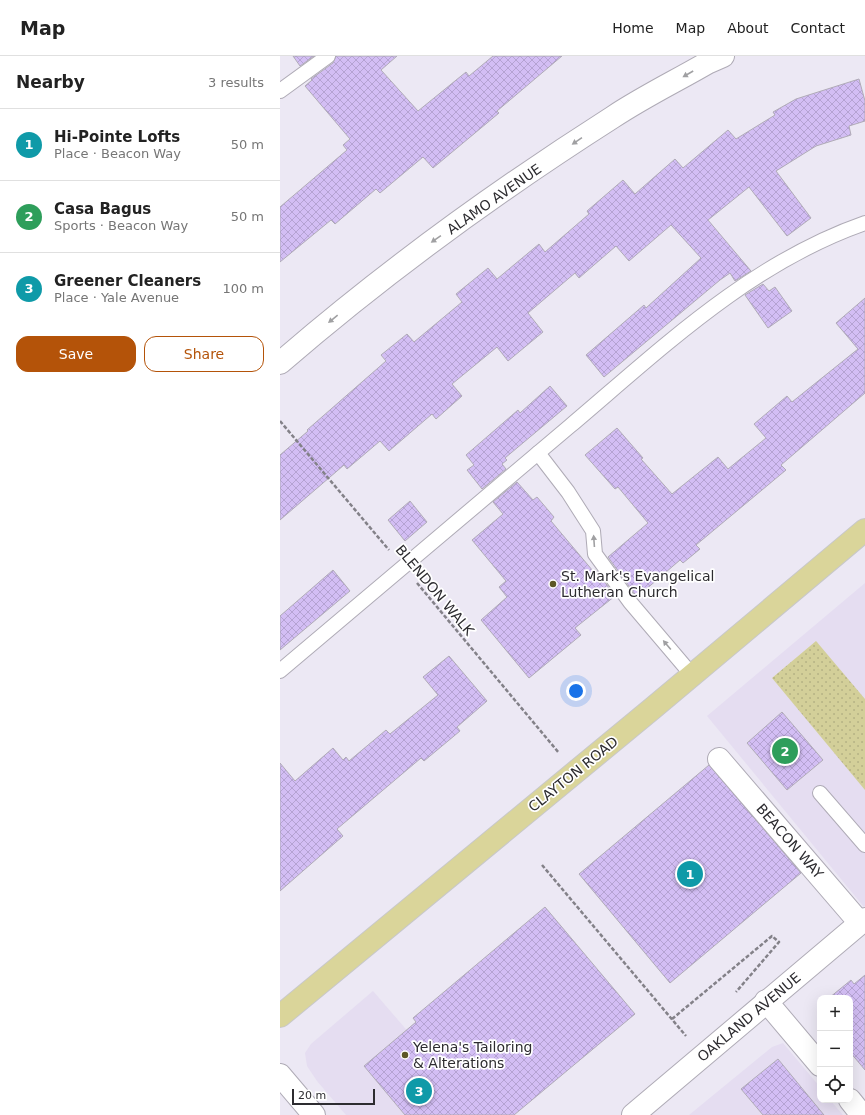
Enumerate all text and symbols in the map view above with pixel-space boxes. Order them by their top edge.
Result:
text: Map [20,17,65,39]
text: Home [612,20,654,36]
text: Map [676,20,705,36]
text: About [727,20,769,36]
text: Contact [791,20,845,36]
one-way arrow [682,70,694,77]
text: Nearby [16,72,85,92]
text: 3 results [208,75,264,90]
text: Hi-Pointe Lofts [54,128,180,146]
text: 1 [24,137,34,152]
text: 50 m [231,137,264,152]
one-way arrow [572,137,582,145]
text: Place · Beacon Way [54,146,181,161]
street label: ALAMO AVENUE [444,160,544,238]
text: Casa Bagus [54,200,151,218]
text: 2 [24,209,34,224]
text: 50 m [231,209,264,224]
text: Sports · Beacon Way [54,218,188,233]
one-way arrow [431,235,441,243]
text: Greener Cleaners [54,272,201,290]
text: 3 [24,281,34,296]
text: 100 m [222,281,264,296]
text: Place · Yale Avenue [54,290,179,305]
one-way arrow [328,315,339,324]
button: Save [16,336,136,372]
button: Share [144,336,264,372]
one-way arrow [590,535,597,547]
street label: BLENDON WALK [393,542,478,639]
place label: St. Mark's Evangelical Lutheran Church [561,568,714,600]
marker: St. Mark's Evangelical Lutheran Church [548,579,558,589]
one-way arrow [663,640,672,650]
your location [566,681,586,701]
street label: CLAYTON ROAD [525,733,621,815]
pin: 2 [772,736,798,766]
street label: BEACON WAY [753,800,827,882]
pin: 1 [677,859,703,889]
street label: OAKLAND AVENUE [694,969,804,1065]
map controls [817,995,853,1103]
button: + [817,995,853,1031]
button: − [817,1031,853,1067]
place label: Yelena's Tailoring & Alterations [412,1039,532,1071]
marker: Yelena's Tailoring & Alterations [400,1050,410,1060]
button: locate [817,1067,853,1103]
pin: 3 [406,1076,432,1106]
scale bar [292,1087,375,1106]
text: 20 m [298,1089,326,1102]

